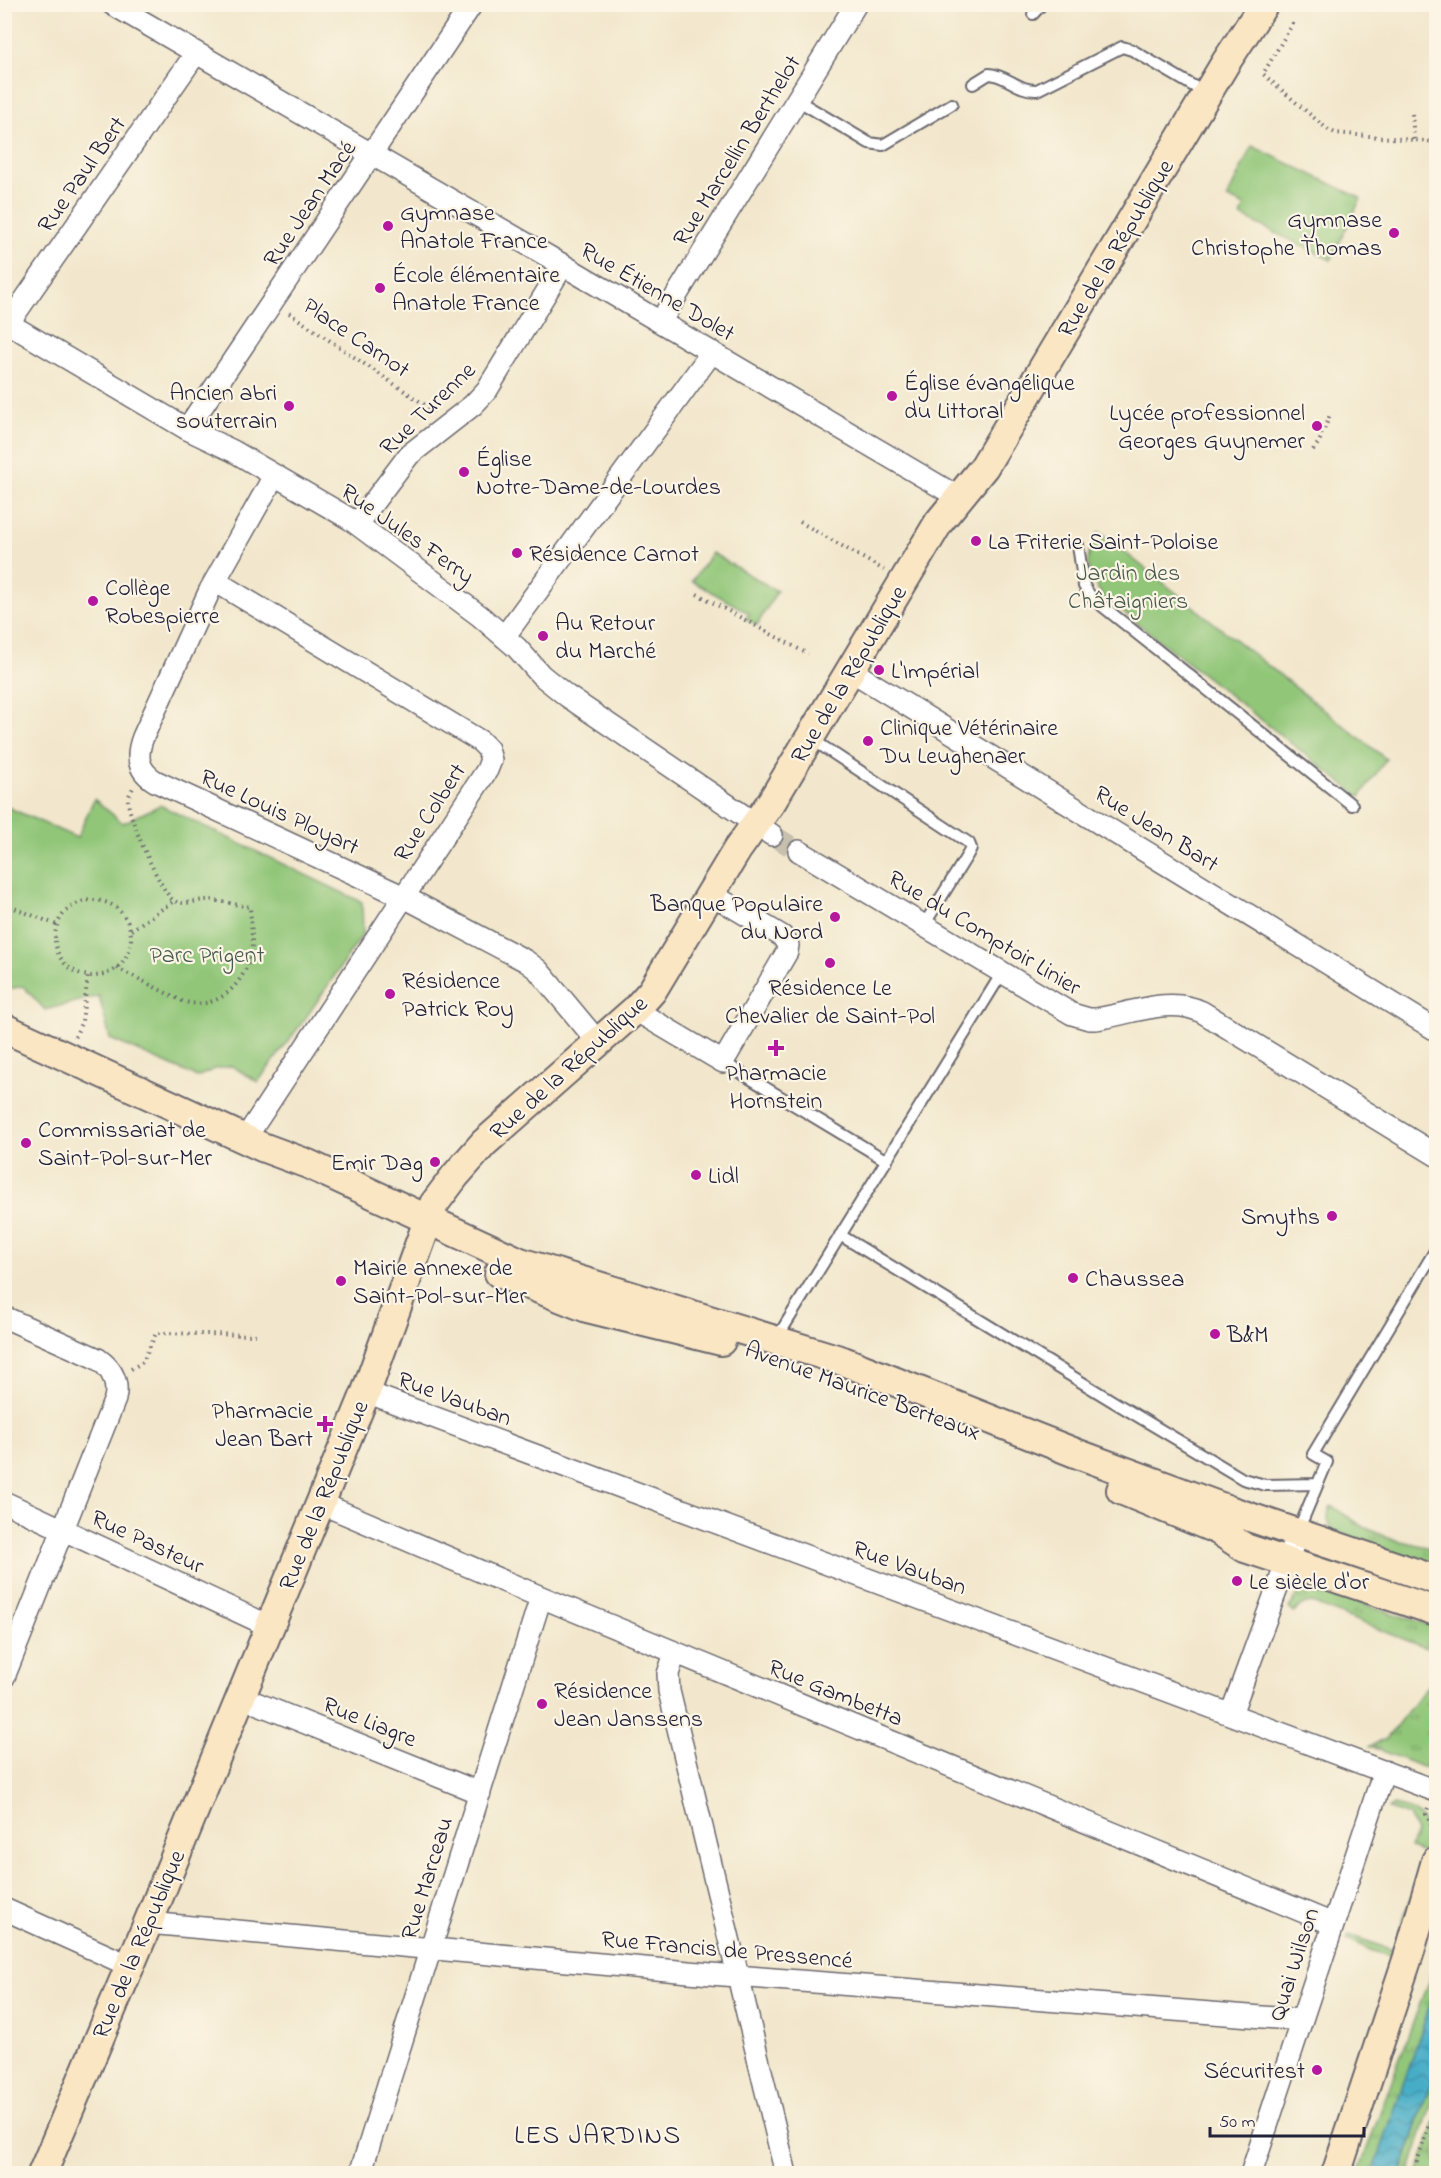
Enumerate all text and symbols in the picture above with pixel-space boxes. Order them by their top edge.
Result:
street label: Rue Marcellin Berthelot [665,49,811,254]
street label: Rue Paul Bert [30,110,136,241]
street label: Rue Jean Macé [256,134,367,275]
street label: Rue de la République [1050,153,1184,345]
place label: Gymnase Anatole France [400,197,548,260]
place label: Gymnase Christophe Thomas [1191,204,1382,267]
marker: Gymnase Anatole France [381,219,395,233]
marker: Gymnase Christophe Thomas [1387,226,1401,240]
street label: Rue Étienne Dolet [573,235,741,352]
place label: École élémentaire Anatole France [392,259,560,322]
marker: École élémentaire Anatole France [373,281,387,295]
street label: Place Carnot [295,290,416,388]
street label: Rue Turenne [373,355,485,465]
place label: Église évangélique du Littoral [904,367,1075,430]
place label: Ancien abri souterrain [169,377,277,440]
marker: Église évangélique du Littoral [885,389,899,403]
place label: Lycée professionnel Georges Guynemer [1109,397,1306,461]
marker: Ancien abri souterrain [282,399,296,413]
marker: Lycée professionnel Georges Guynemer [1310,419,1324,433]
place label: Église Notre-Dame-de-Lourdes [476,443,721,506]
marker: Église Notre-Dame-de-Lourdes [457,465,471,479]
street label: Rue Jules Ferry [332,476,481,595]
place label: La Friterie Saint-Poloise [988,526,1218,561]
marker: La Friterie Saint-Poloise [969,534,983,548]
place label: Résidence Carnot [529,538,699,573]
marker: Résidence Carnot [510,546,524,560]
park label: Jardin des Châtaigniers [1068,557,1188,620]
place label: Collège Robespierre [105,572,220,635]
street label: Rue de la République [783,579,917,771]
marker: Collège Robespierre [86,594,100,608]
place label: Au Retour du Marché [555,607,656,670]
marker: Au Retour du Marché [536,629,550,643]
place label: L'Impérial [891,655,979,690]
marker: L'Impérial [872,663,886,677]
place label: Clinique Vétérinaire Du Leughenaer [879,712,1058,775]
marker: Clinique Vétérinaire Du Leughenaer [861,734,875,748]
street label: Rue Colbert [386,757,476,870]
street label: Rue Louis Ployart [193,761,364,866]
street label: Rue Jean Bart [1086,778,1225,882]
street label: Rue du Comptoir Linier [880,862,1087,1006]
place label: Banque Populaire du Nord [650,888,823,951]
marker: Banque Populaire du Nord [828,910,842,924]
park label: Parc Prigent [149,939,265,974]
marker: Résidence Le Chevalier de Saint-Pol [823,956,837,970]
place label: Résidence Patrick Roy [402,965,514,1029]
place label: Résidence Le Chevalier de Saint-Pol [725,972,935,1035]
marker: Résidence Patrick Roy [383,987,397,1001]
street label: Rue de la République [483,988,657,1150]
marker: Pharmacie Hornstein [769,1041,783,1055]
place label: Pharmacie Hornstein [725,1057,827,1120]
place label: Commissariat de Saint-Pol-sur-Mer [38,1114,212,1177]
marker: Commissariat de Saint-Pol-sur-Mer [19,1136,33,1150]
place label: Emir Dag [331,1147,423,1182]
marker: Emir Dag [428,1155,442,1169]
place label: Lidl [708,1160,739,1195]
marker: Lidl [689,1168,703,1182]
place label: Smyths [1241,1201,1320,1237]
marker: Smyths [1325,1209,1339,1223]
place label: Mairie annexe de Saint-Pol-sur-Mer [353,1252,527,1315]
place label: Chaussea [1085,1263,1184,1298]
marker: Chaussea [1066,1271,1080,1285]
marker: Mairie annexe de Saint-Pol-sur-Mer [334,1274,348,1288]
place label: B&M [1226,1319,1269,1354]
marker: B&M [1208,1327,1222,1341]
street label: Avenue Maurice Berteaux [739,1333,985,1451]
street label: Rue Vauban [392,1364,516,1437]
place label: Pharmacie Jean Bart [211,1395,313,1458]
street label: Rue de la République [271,1395,380,1596]
marker: Pharmacie Jean Bart [318,1417,332,1431]
street label: Rue Pasteur [85,1502,210,1585]
street label: Rue Vauban [847,1533,971,1606]
place label: Le siècle d'or [1249,1566,1370,1601]
marker: Le siècle d'or [1230,1574,1244,1588]
street label: Rue Gambetta [762,1651,908,1737]
place label: Résidence Jean Janssens [554,1675,703,1738]
street label: Rue Liagre [317,1689,422,1758]
marker: Résidence Jean Janssens [535,1697,549,1711]
street label: Rue Marceau [393,1813,464,1944]
street label: Rue de la République [85,1845,196,2045]
street label: Quai Wilson [1261,1904,1330,2026]
street label: Rue Francis de Pressencé [600,1923,854,1980]
place label: Sécuritest [1204,2055,1305,2090]
marker: Sécuritest [1310,2063,1324,2077]
scale bar [1210,2100,1364,2138]
text: 50 m [1219,2110,1256,2136]
district label: LES JARDINS [514,2118,682,2156]

